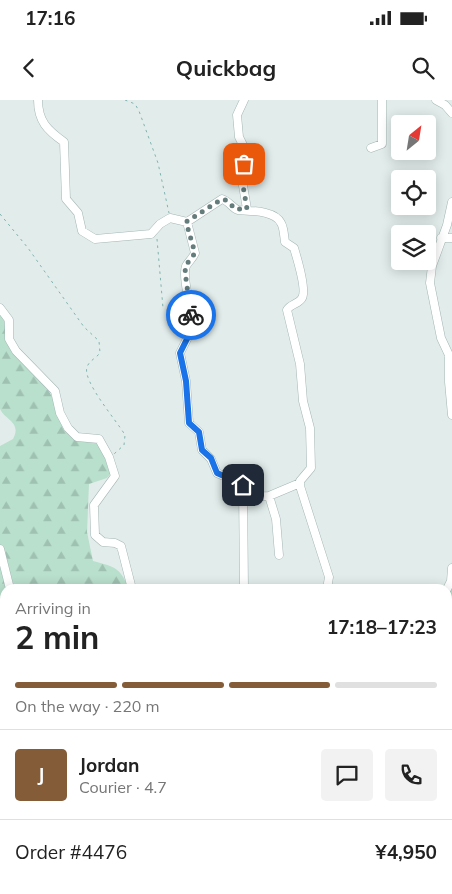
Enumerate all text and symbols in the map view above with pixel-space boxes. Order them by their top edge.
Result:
text: 17:16 [25,6,75,30]
icon: back [15,54,43,82]
text: Quickbag [176,54,276,82]
icon: search [409,54,437,82]
north arrow [391,115,436,160]
map controls [391,115,436,270]
pin [223,143,265,185]
icon: bag [230,150,258,178]
button: locate [391,170,436,215]
button: layers [391,225,436,270]
courier [166,290,216,340]
icon: bike [177,301,205,329]
pin [222,464,264,506]
icon: home [229,471,257,499]
text: Arriving in [15,598,91,618]
text: 17:18–17:23 [327,615,437,639]
text: 2 min [15,617,99,657]
text: On the way · 220 m [15,696,160,716]
button: chat [321,749,373,801]
button: phone [385,749,437,801]
text: Jordan [79,753,139,777]
text: J [38,763,44,787]
text: Courier · 4.7 [79,777,167,797]
text: Order #4476 [15,840,127,864]
text: ¥4,950 [375,840,437,864]

